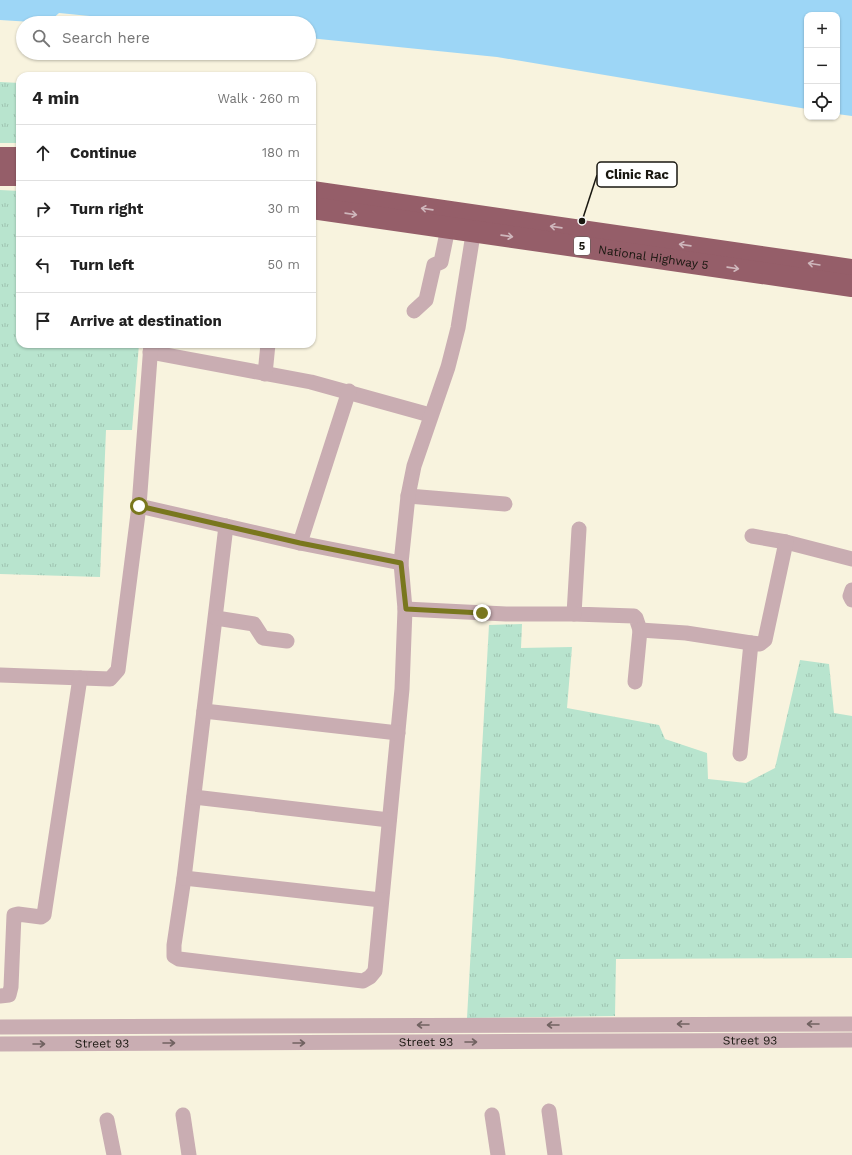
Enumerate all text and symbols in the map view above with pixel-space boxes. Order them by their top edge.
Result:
map controls [804,12,840,120]
button: + [804,12,840,48]
search box [16,16,316,60]
icon: search [30,27,52,49]
text: Search here [62,29,150,47]
button: − [804,48,840,84]
button: locate [804,84,840,120]
text: 4 min [32,88,79,108]
text: Walk · 260 m [217,91,300,106]
icon: ahead [32,142,54,164]
text: Continue [70,144,137,162]
text: 180 m [262,145,300,160]
callout: Clinic Rac [597,162,677,187]
text: Clinic Rac [605,167,669,182]
icon: right [32,198,54,220]
text: Turn right [70,200,143,218]
text: 30 m [268,201,300,216]
one-way arrow [421,205,434,213]
one-way arrow [344,210,357,218]
one-way arrow [550,223,563,231]
one-way arrow [500,232,513,240]
road number: 5 [574,237,590,255]
one-way arrow [679,241,692,249]
street label: National Highway 5 [597,242,710,272]
icon: left [32,254,54,276]
text: Turn left [70,256,134,274]
text: 50 m [268,257,300,272]
one-way arrow [807,260,820,268]
one-way arrow [726,264,739,272]
icon: arrive [32,310,54,332]
text: Arrive at destination [70,312,222,330]
route start [130,497,148,515]
route end [473,604,491,622]
one-way arrow [677,1020,690,1028]
one-way arrow [807,1020,820,1028]
one-way arrow [417,1021,430,1029]
one-way arrow [547,1021,560,1029]
street label: Street 93 [723,1033,777,1048]
street label: Street 93 [399,1035,453,1049]
street label: Street 93 [75,1036,129,1051]
one-way arrow [464,1038,477,1046]
one-way arrow [162,1039,175,1047]
one-way arrow [292,1039,305,1047]
one-way arrow [32,1040,45,1048]

